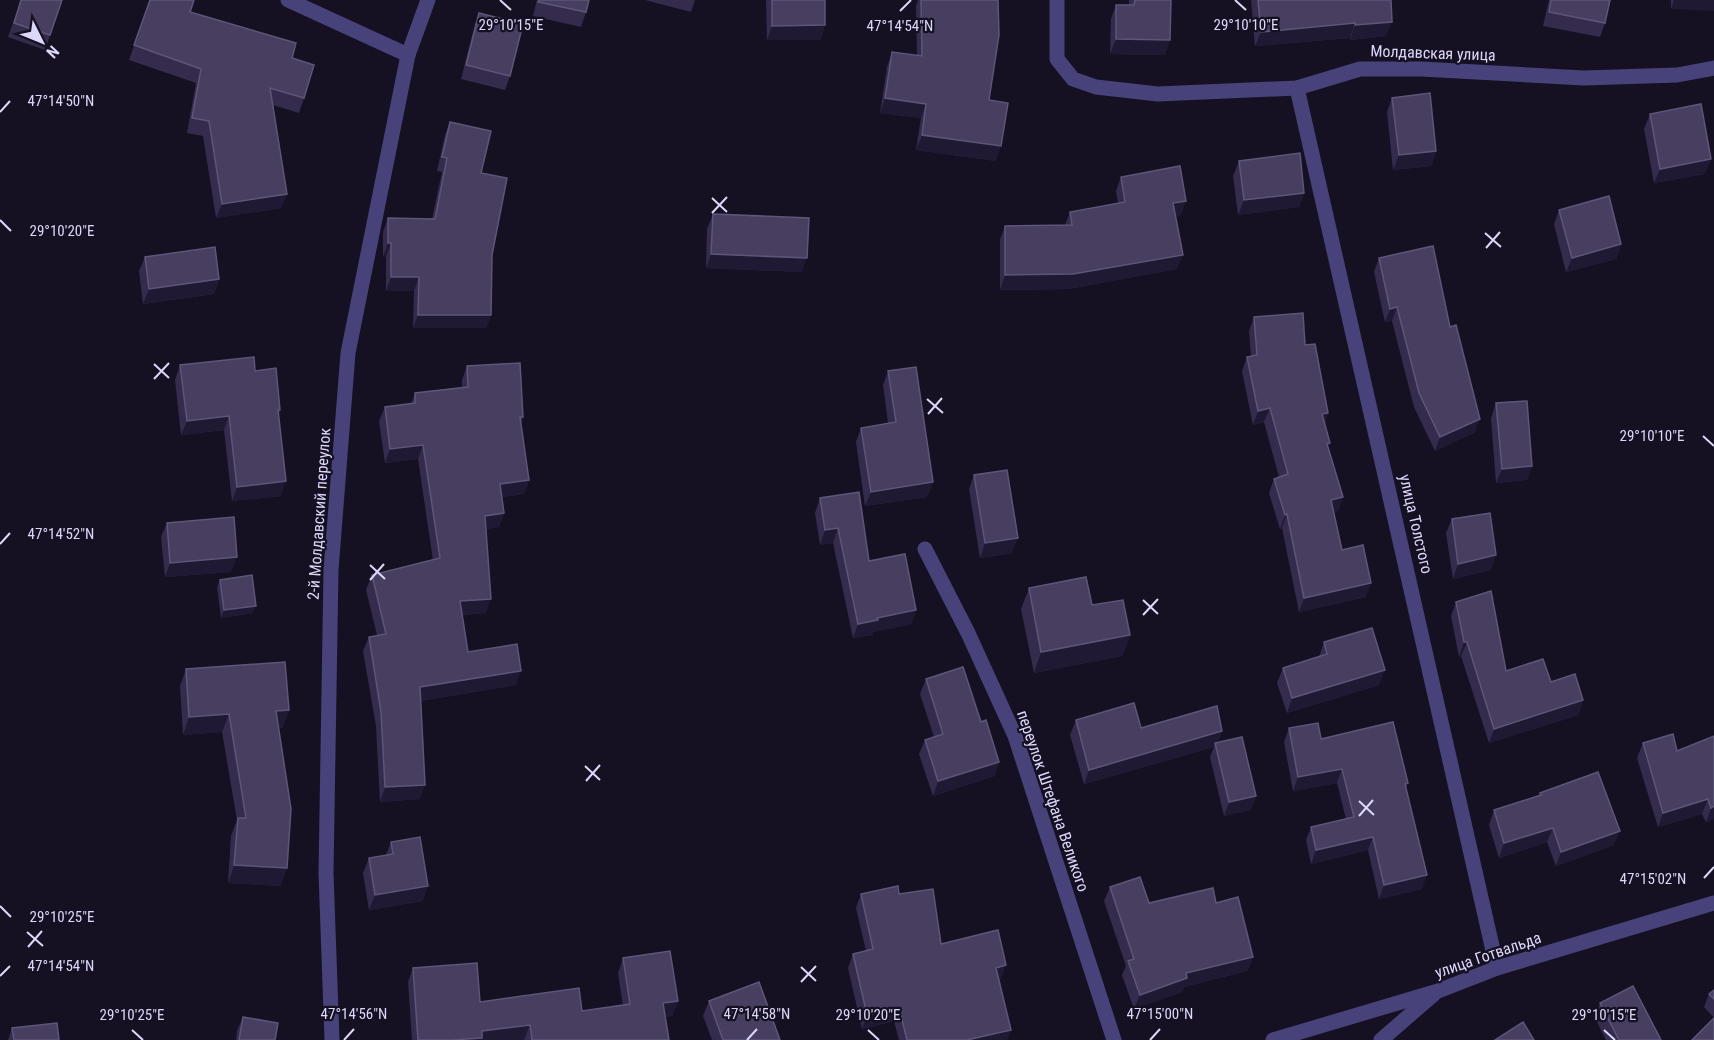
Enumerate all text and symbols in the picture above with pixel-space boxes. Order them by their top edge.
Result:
north arrow [12,12,72,72]
text: 29°10'15"E [479,16,543,34]
text: 29°10'10"E [1214,16,1278,34]
text: 47°14'54"N [867,17,933,35]
street label: Молдавская улица [1370,41,1496,65]
text: N [42,42,63,62]
text: 47°14'50"N [28,92,94,110]
text: 29°10'20"E [30,222,94,240]
street label: 2-й Молдавский переулок [304,427,335,601]
text: 29°10'10"E [1620,427,1684,445]
street label: улица Толстого [1395,472,1437,576]
text: 47°14'52"N [28,525,94,543]
street label: переулок Штефана Великого [1013,708,1093,894]
text: 47°15'02"N [1620,870,1686,888]
text: 29°10'25"E [30,908,94,926]
street label: улица Готвальда [1432,928,1544,982]
text: 47°14'54"N [28,957,94,975]
text: 47°14'56"N [321,1005,387,1023]
text: 47°14'58"N [724,1005,790,1023]
text: 47°15'00"N [1127,1005,1193,1023]
text: 29°10'25"E [100,1006,164,1024]
text: 29°10'20"E [836,1006,900,1024]
text: 29°10'15"E [1572,1006,1636,1024]

